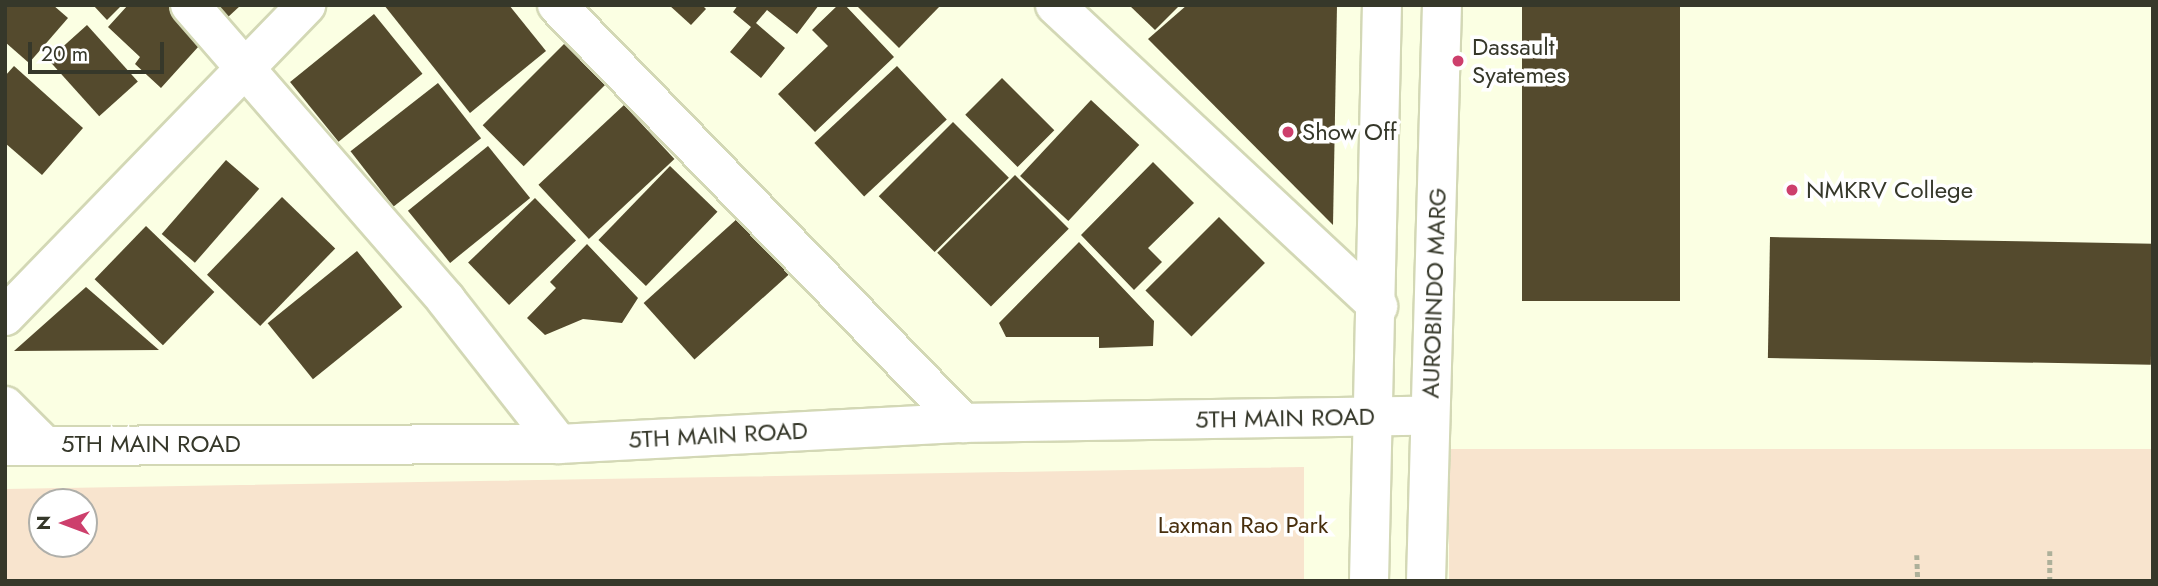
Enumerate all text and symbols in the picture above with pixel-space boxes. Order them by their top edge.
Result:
scale bar [32,28,168,72]
place label: Dassault Syatemes [1472,33,1566,89]
text: 20 m [41,39,88,69]
marker: Dassault Syatemes [1450,53,1466,69]
place label: Show Off [1302,118,1397,146]
marker: Show Off [1280,124,1296,140]
place label: NMKRV College [1806,176,1973,204]
marker: NMKRV College [1784,182,1800,198]
street label: AUROBINDO MARG [1416,187,1452,399]
street label: 5TH MAIN ROAD [1195,402,1375,434]
street label: 5TH MAIN ROAD [627,416,809,454]
street label: 5TH MAIN ROAD [61,430,241,458]
north arrow [28,488,98,558]
park label: Laxman Rao Park [1158,511,1328,539]
text: N [30,515,57,531]

